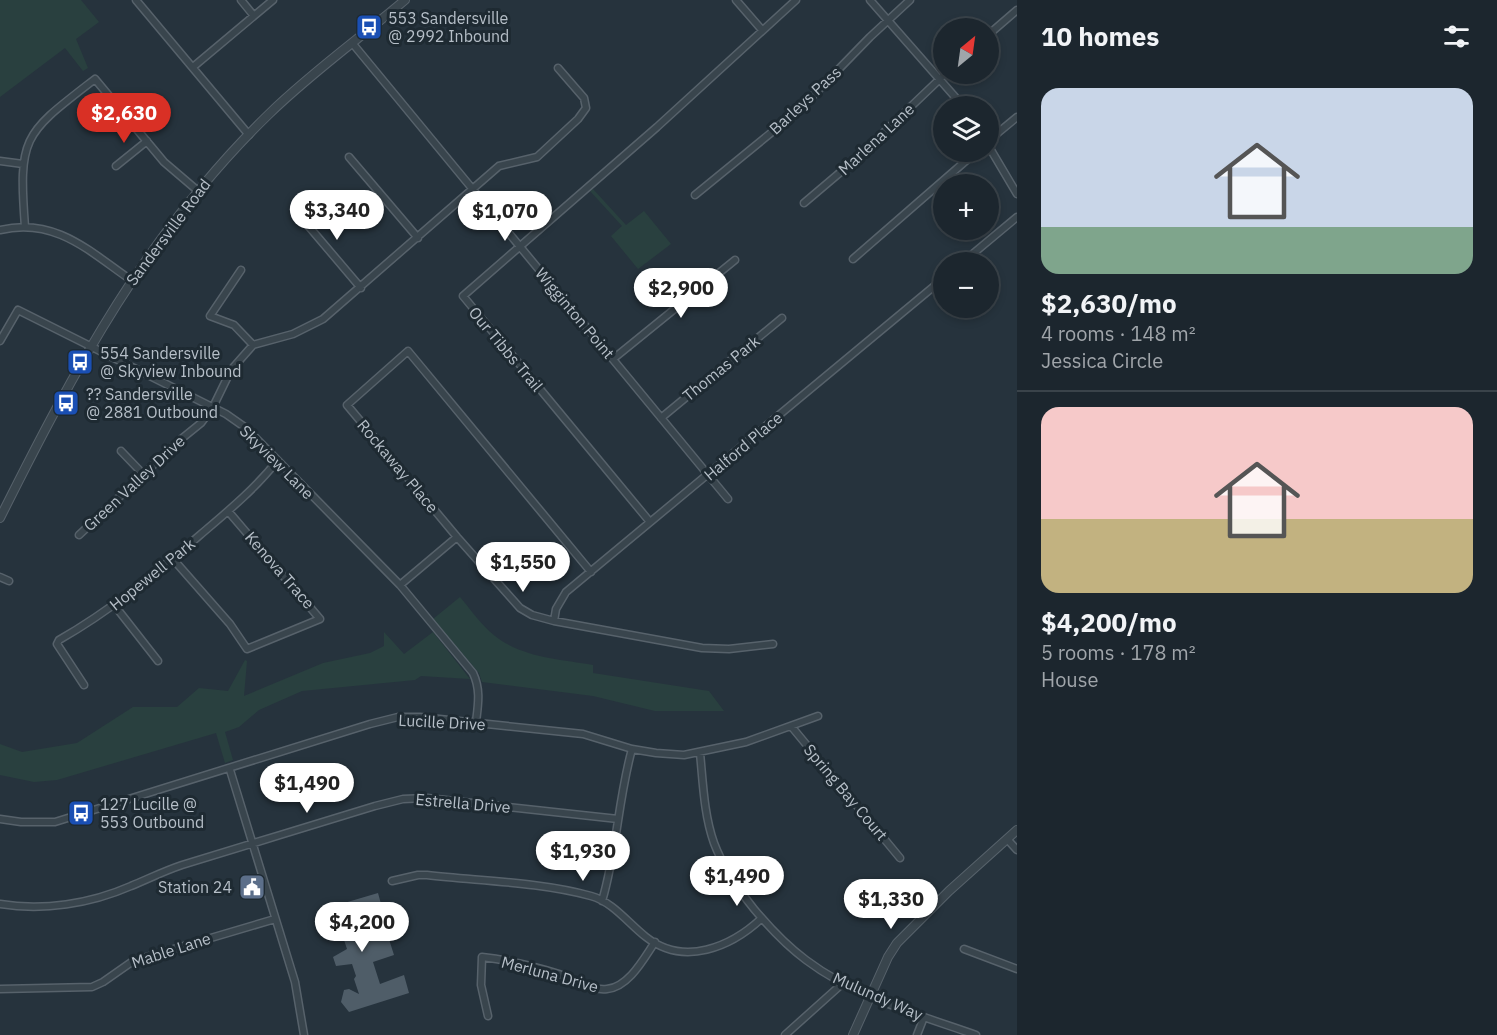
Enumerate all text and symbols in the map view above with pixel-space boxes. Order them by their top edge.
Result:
place label: 553 Sandersville @ 2992 Inbound [388,8,509,46]
bus stop icon: 553 Sandersville @ 2992 Inbound [354,12,384,42]
north arrow [933,18,999,84]
map controls [933,18,999,318]
text: 10 homes [1041,19,1159,53]
icon: filters [1440,20,1473,53]
street label: Barleys Pass [765,62,845,138]
pin: $2,630 [75,93,173,144]
button: layers [933,96,999,162]
text: $2,630 [91,99,157,126]
street label: Marlena Lane [834,99,918,179]
icon: home [1203,127,1311,235]
button: + [933,174,999,240]
street label: Sandersville Road [121,175,215,289]
pin: $3,340 [288,190,386,241]
pin: $1,070 [456,191,554,242]
text: $3,340 [304,196,370,223]
text: $1,070 [472,197,538,224]
button: − [933,252,999,318]
street label: Wigginton Point [531,263,619,363]
pin: $2,900 [632,268,730,319]
text: $2,900 [648,274,714,301]
text: $2,630/mo [1041,286,1177,320]
street label: Our Tibbs Trail [465,303,547,395]
text: 4 rooms · 148 m² [1041,320,1196,347]
street label: Thomas Park [678,330,764,405]
place label: 554 Sandersville @ Skyview Inbound [100,343,242,381]
bus stop icon: 554 Sandersville @ Skyview Inbound [65,347,95,377]
text: Jessica Circle [1041,347,1163,374]
place label: ?? Sandersville @ 2881 Outbound [86,384,218,422]
bus stop icon: ?? Sandersville @ 2881 Outbound [51,388,81,418]
street label: Halford Place [700,407,787,485]
street label: Rockaway Place [353,415,443,517]
street label: Skyview Lane [236,421,318,503]
street label: Green Valley Drive [79,431,189,535]
icon: home [1203,446,1311,554]
street label: Kenova Trace [241,527,319,613]
street label: Hopewell Park [105,533,199,615]
pin: $1,550 [474,542,572,593]
text: $1,550 [490,548,556,575]
text: $4,200/mo [1041,605,1177,639]
text: 5 rooms · 178 m² [1041,639,1196,666]
text: House [1041,666,1098,693]
street label: Lucille Drive [398,710,486,734]
street label: Spring Bay Court [800,740,892,844]
pin: $1,490 [258,763,356,814]
text: $1,490 [274,769,340,796]
street label: Estrella Drive [415,789,512,817]
place label: 127 Lucille @ 553 Outbound [100,794,204,832]
bus stop icon: 127 Lucille @ 553 Outbound [66,798,96,828]
pin: $1,930 [534,831,632,882]
text: $1,930 [550,837,616,864]
pin: $1,490 [688,856,786,907]
text: $1,490 [704,862,770,889]
public building icon: Station 24 [237,872,267,902]
place label: Station 24 [158,877,232,897]
pin: $1,330 [842,879,940,930]
text: $1,330 [858,885,924,912]
pin: $4,200 [313,902,411,953]
text: $4,200 [329,908,395,935]
street label: Mable Lane [129,928,213,972]
street label: Merluna Drive [499,951,601,997]
street label: Mulundy Way [830,967,926,1025]

